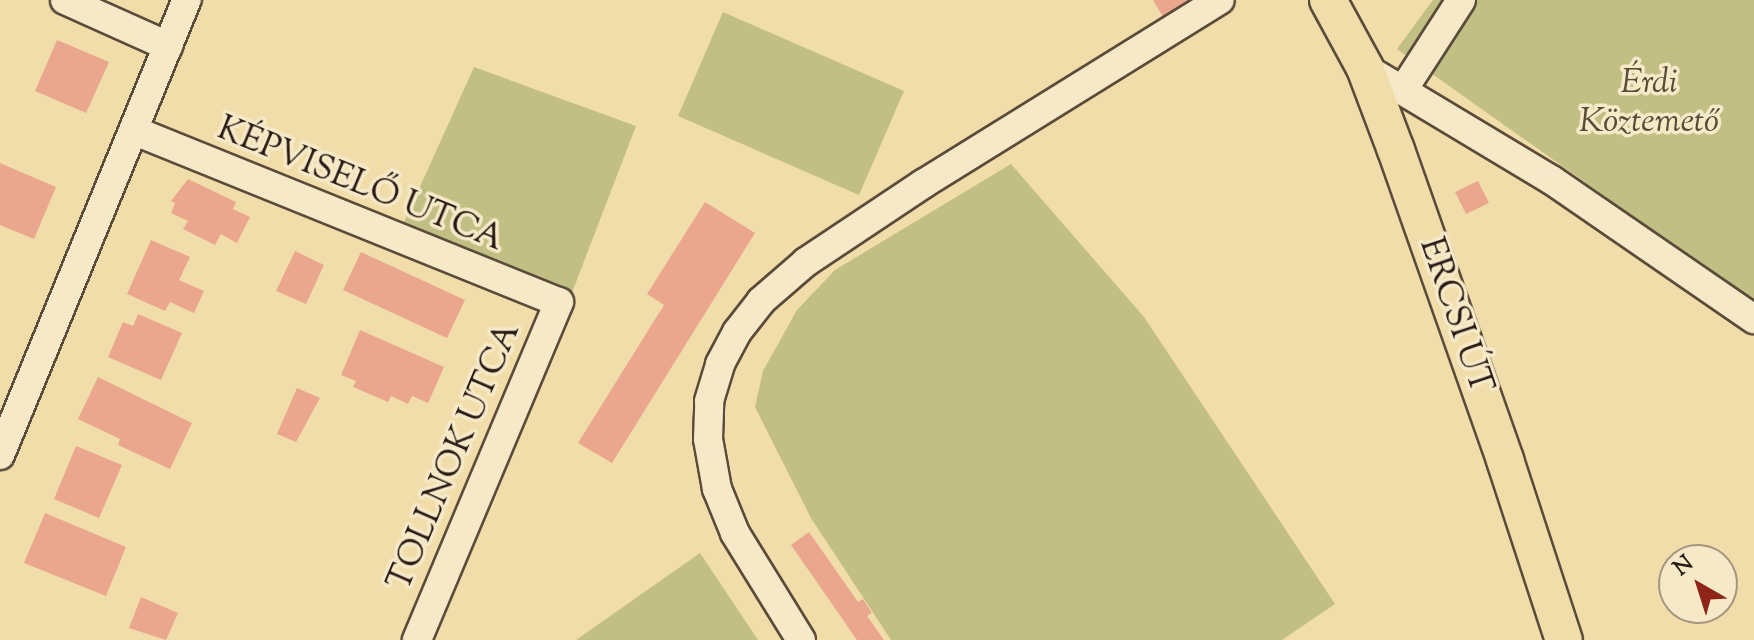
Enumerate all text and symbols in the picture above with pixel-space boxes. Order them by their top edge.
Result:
park label: Érdi Köztemető [1579,63,1719,142]
street label: KÉPVISELŐ UTCA [211,109,509,261]
street label: ERCSI ÚT [1409,233,1501,399]
street label: TOLLNOK UTCA [380,317,530,597]
north arrow [1658,544,1738,624]
text: N [1667,549,1701,585]

